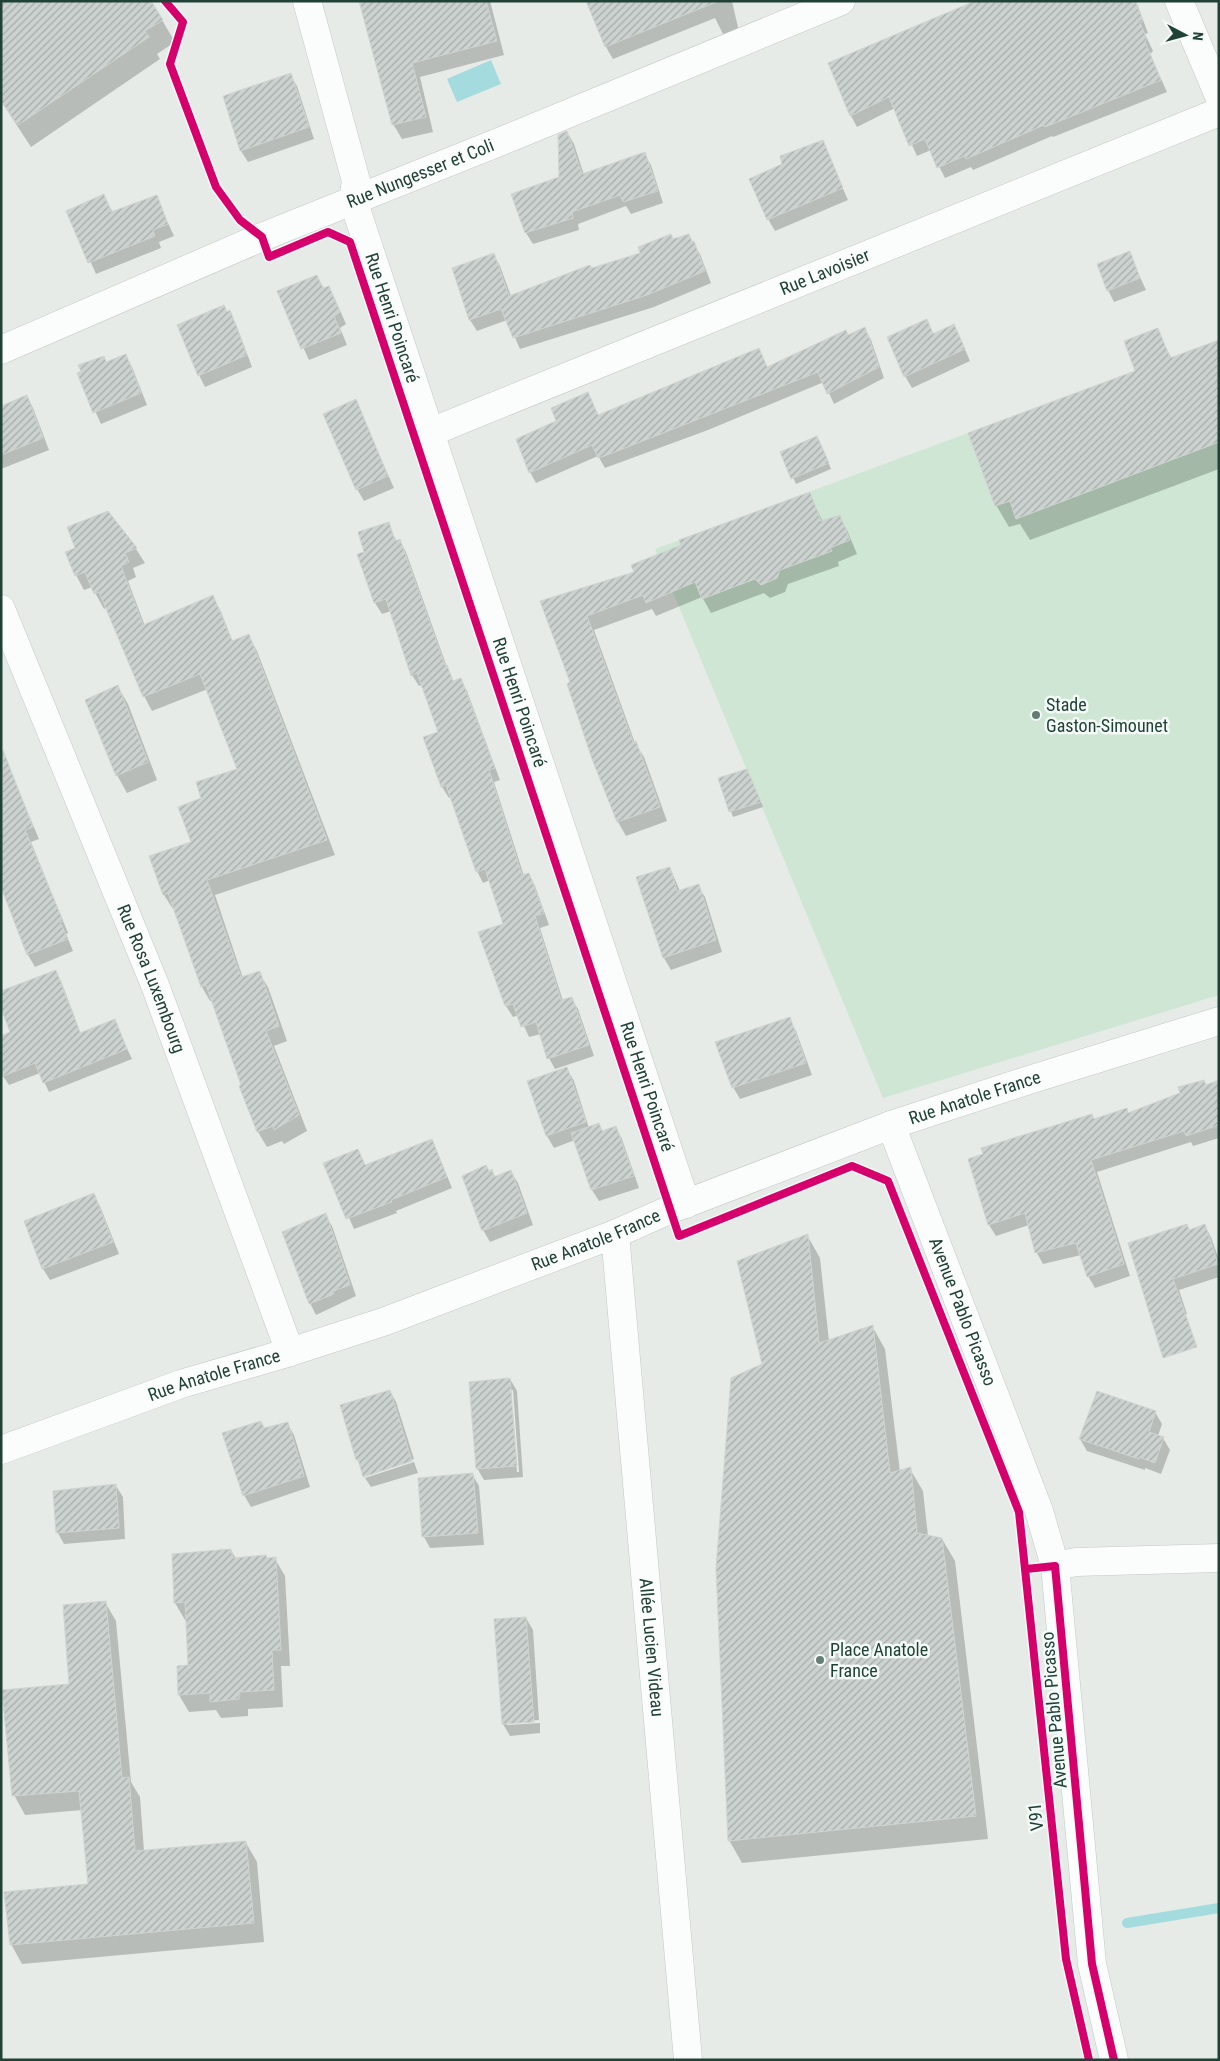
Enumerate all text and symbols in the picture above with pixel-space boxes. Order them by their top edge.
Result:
north arrow [1160,10,1210,60]
text: N [1190,31,1206,41]
street label: Rue Nungesser et Coli [344,134,497,212]
street label: Rue Lavoisier [777,244,873,299]
street label: Rue Henri Poincaré [361,250,424,385]
street label: Rue Henri Poincaré [489,635,551,770]
place label: Stade Gaston-Simounet [1046,694,1168,736]
marker: Stade Gaston-Simounet [1030,709,1042,721]
street label: Rue Rosa Luxembourg [113,901,190,1056]
street label: Rue Henri Poincaré [616,1019,679,1154]
street label: Rue Anatole France [906,1066,1043,1128]
street label: Rue Anatole France [528,1204,663,1275]
street label: Avenue Pablo Picasso [925,1234,1001,1389]
street label: Rue Anatole France [145,1344,283,1405]
street label: Allée Lucien Videau [635,1577,669,1718]
street label: Avenue Pablo Picasso [1036,1631,1071,1789]
place label: Place Anatole France [830,1639,928,1681]
marker: Place Anatole France [814,1654,826,1666]
street label: V91 [1024,1802,1047,1832]

